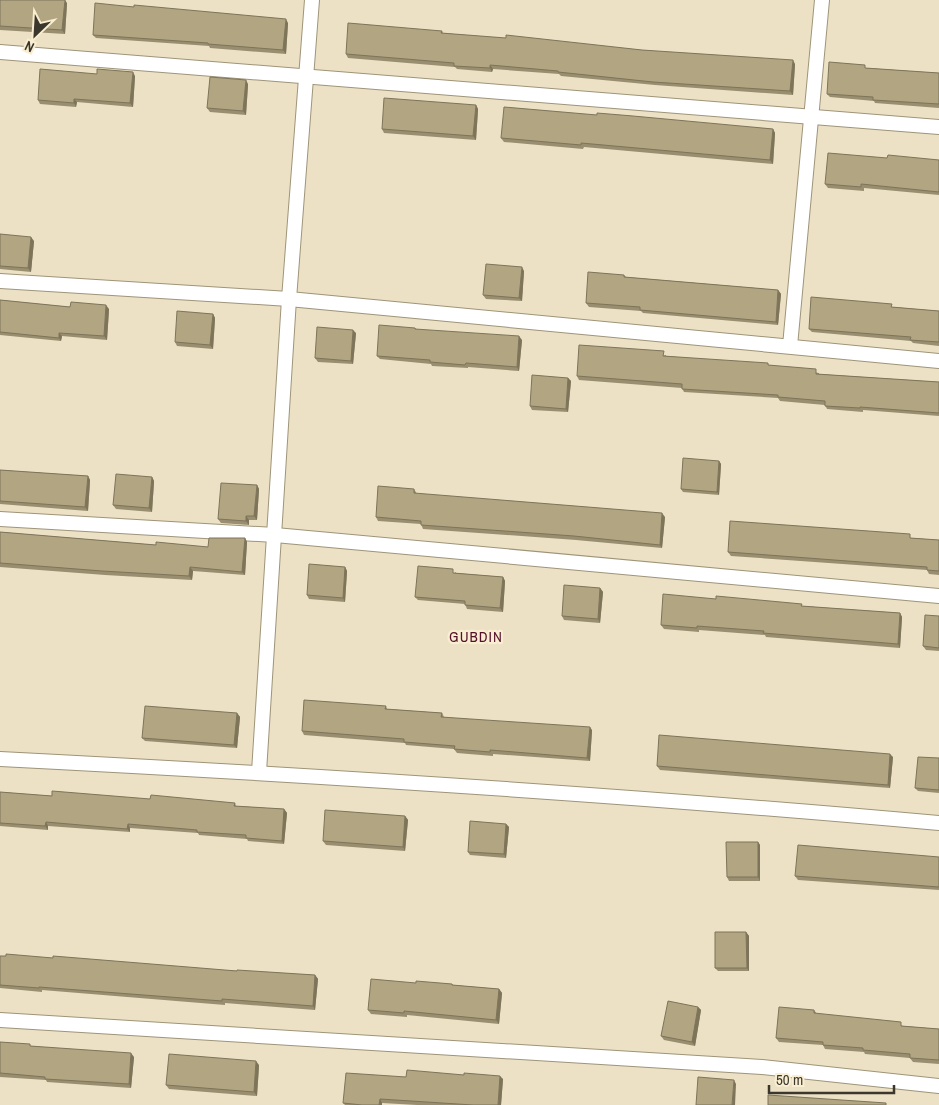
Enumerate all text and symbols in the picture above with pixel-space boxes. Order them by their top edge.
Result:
north arrow [10,10,60,60]
text: N [22,37,37,57]
district label: GUBDIN [449,626,503,647]
scale bar [769,1062,894,1094]
text: 50 m [776,1069,803,1090]

